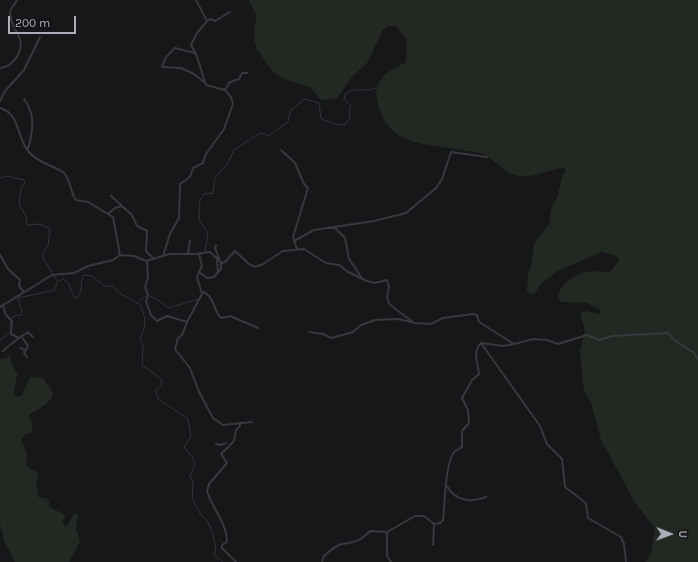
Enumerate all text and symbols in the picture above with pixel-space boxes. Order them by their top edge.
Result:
scale bar [10,8,78,34]
text: 200 m [15,16,50,30]
north arrow [650,514,690,554]
text: U [676,530,689,538]

